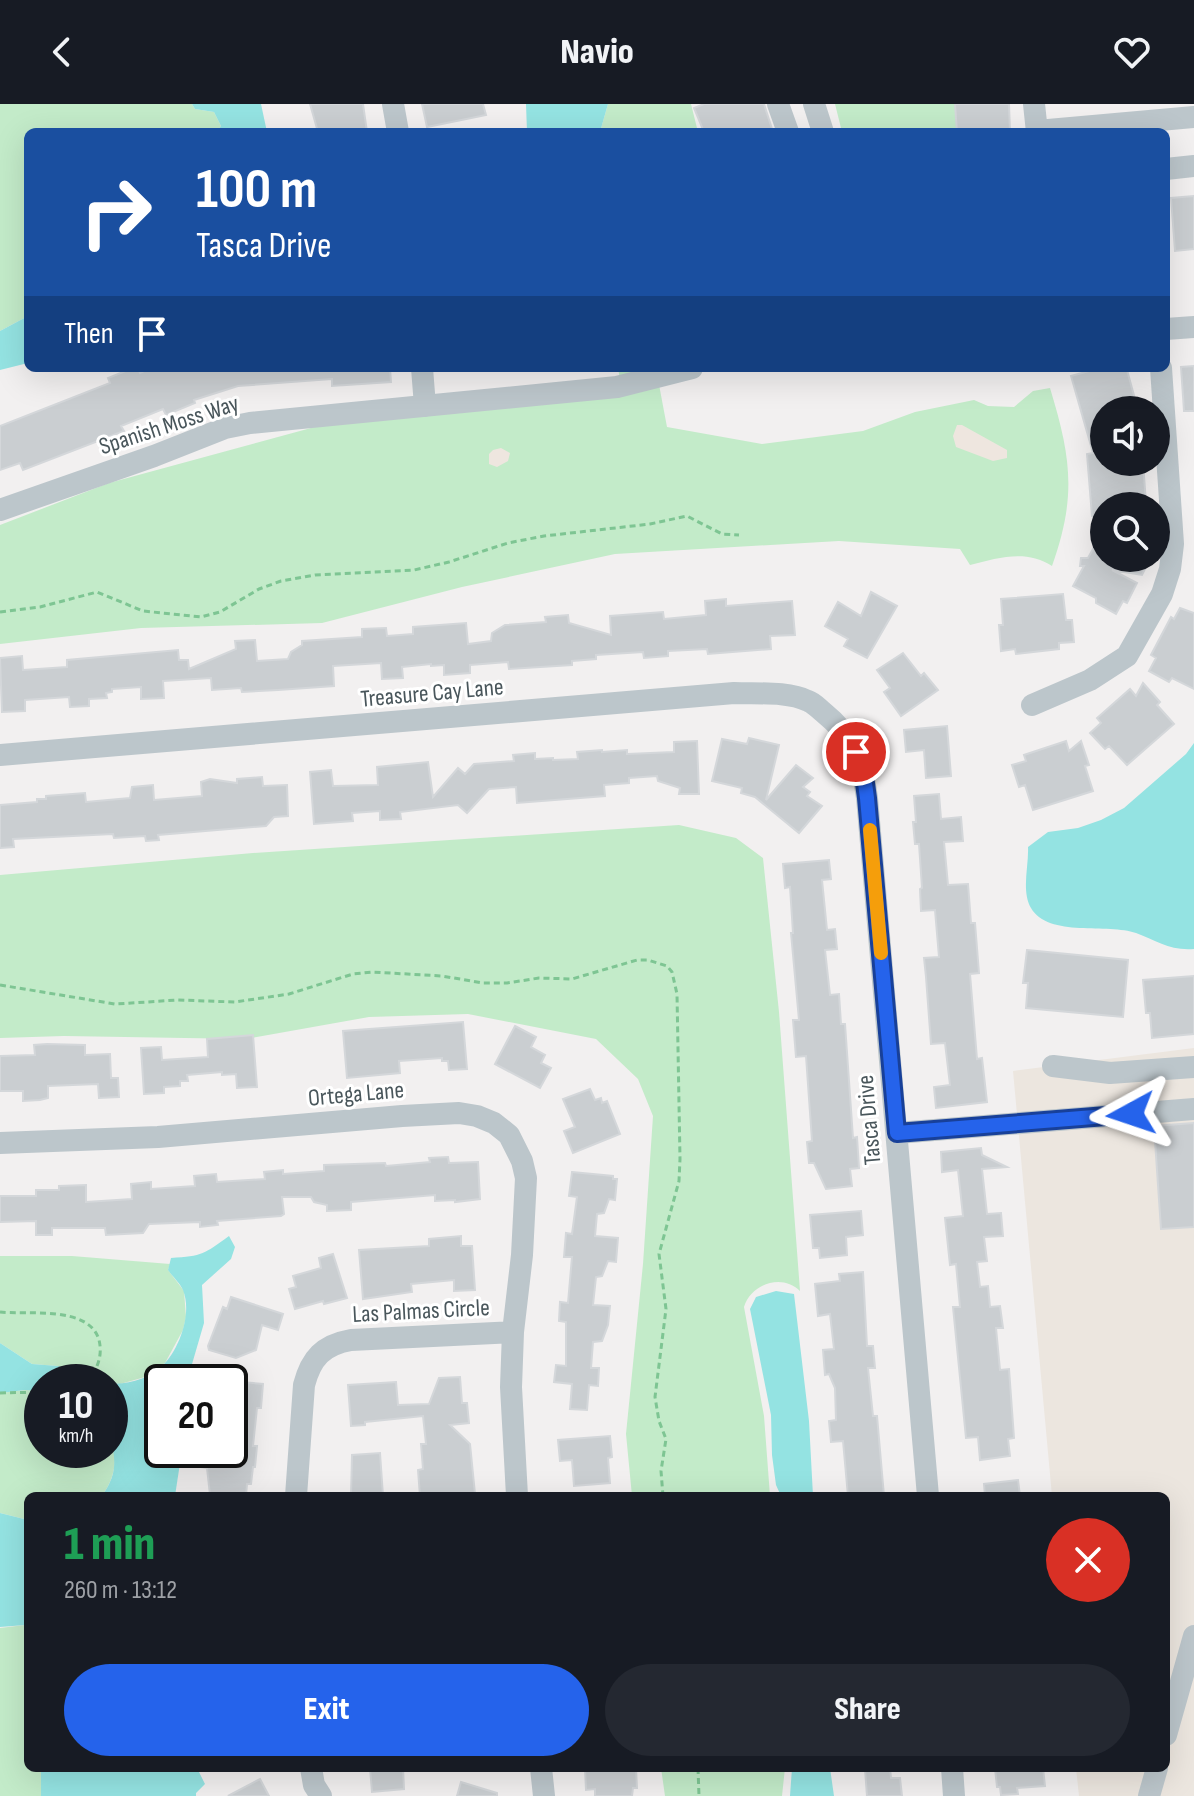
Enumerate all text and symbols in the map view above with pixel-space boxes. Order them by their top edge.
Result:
icon: back [40,30,84,74]
icon: heart [1110,30,1154,74]
text: Navio [560,31,634,74]
text: 100 m [196,157,317,224]
icon: right [64,160,168,264]
text: Tasca Drive [196,225,331,268]
icon: arrive [130,312,174,356]
text: Then [64,316,114,352]
street label: Spanish Moss Way [95,389,243,461]
map controls [1090,396,1170,572]
button: sound [1090,396,1170,476]
button: search [1090,492,1170,572]
street label: Treasure Cay Lane [359,672,505,714]
pin [822,718,890,786]
icon: arrive [834,730,878,774]
position arrow [1089,1072,1173,1156]
street label: Tasca Drive [851,1074,887,1166]
street label: Ortega Lane [307,1075,405,1113]
street label: Las Palmas Circle [352,1293,490,1329]
speed limit sign: 20 [144,1364,248,1468]
text: 10 [59,1382,93,1430]
text: km/h [59,1424,93,1448]
text: 1 min [64,1516,155,1573]
button: close [1046,1518,1130,1602]
text: 260 m · 13:12 [64,1575,177,1606]
button: Exit [64,1664,589,1756]
button: Share [605,1664,1130,1756]

